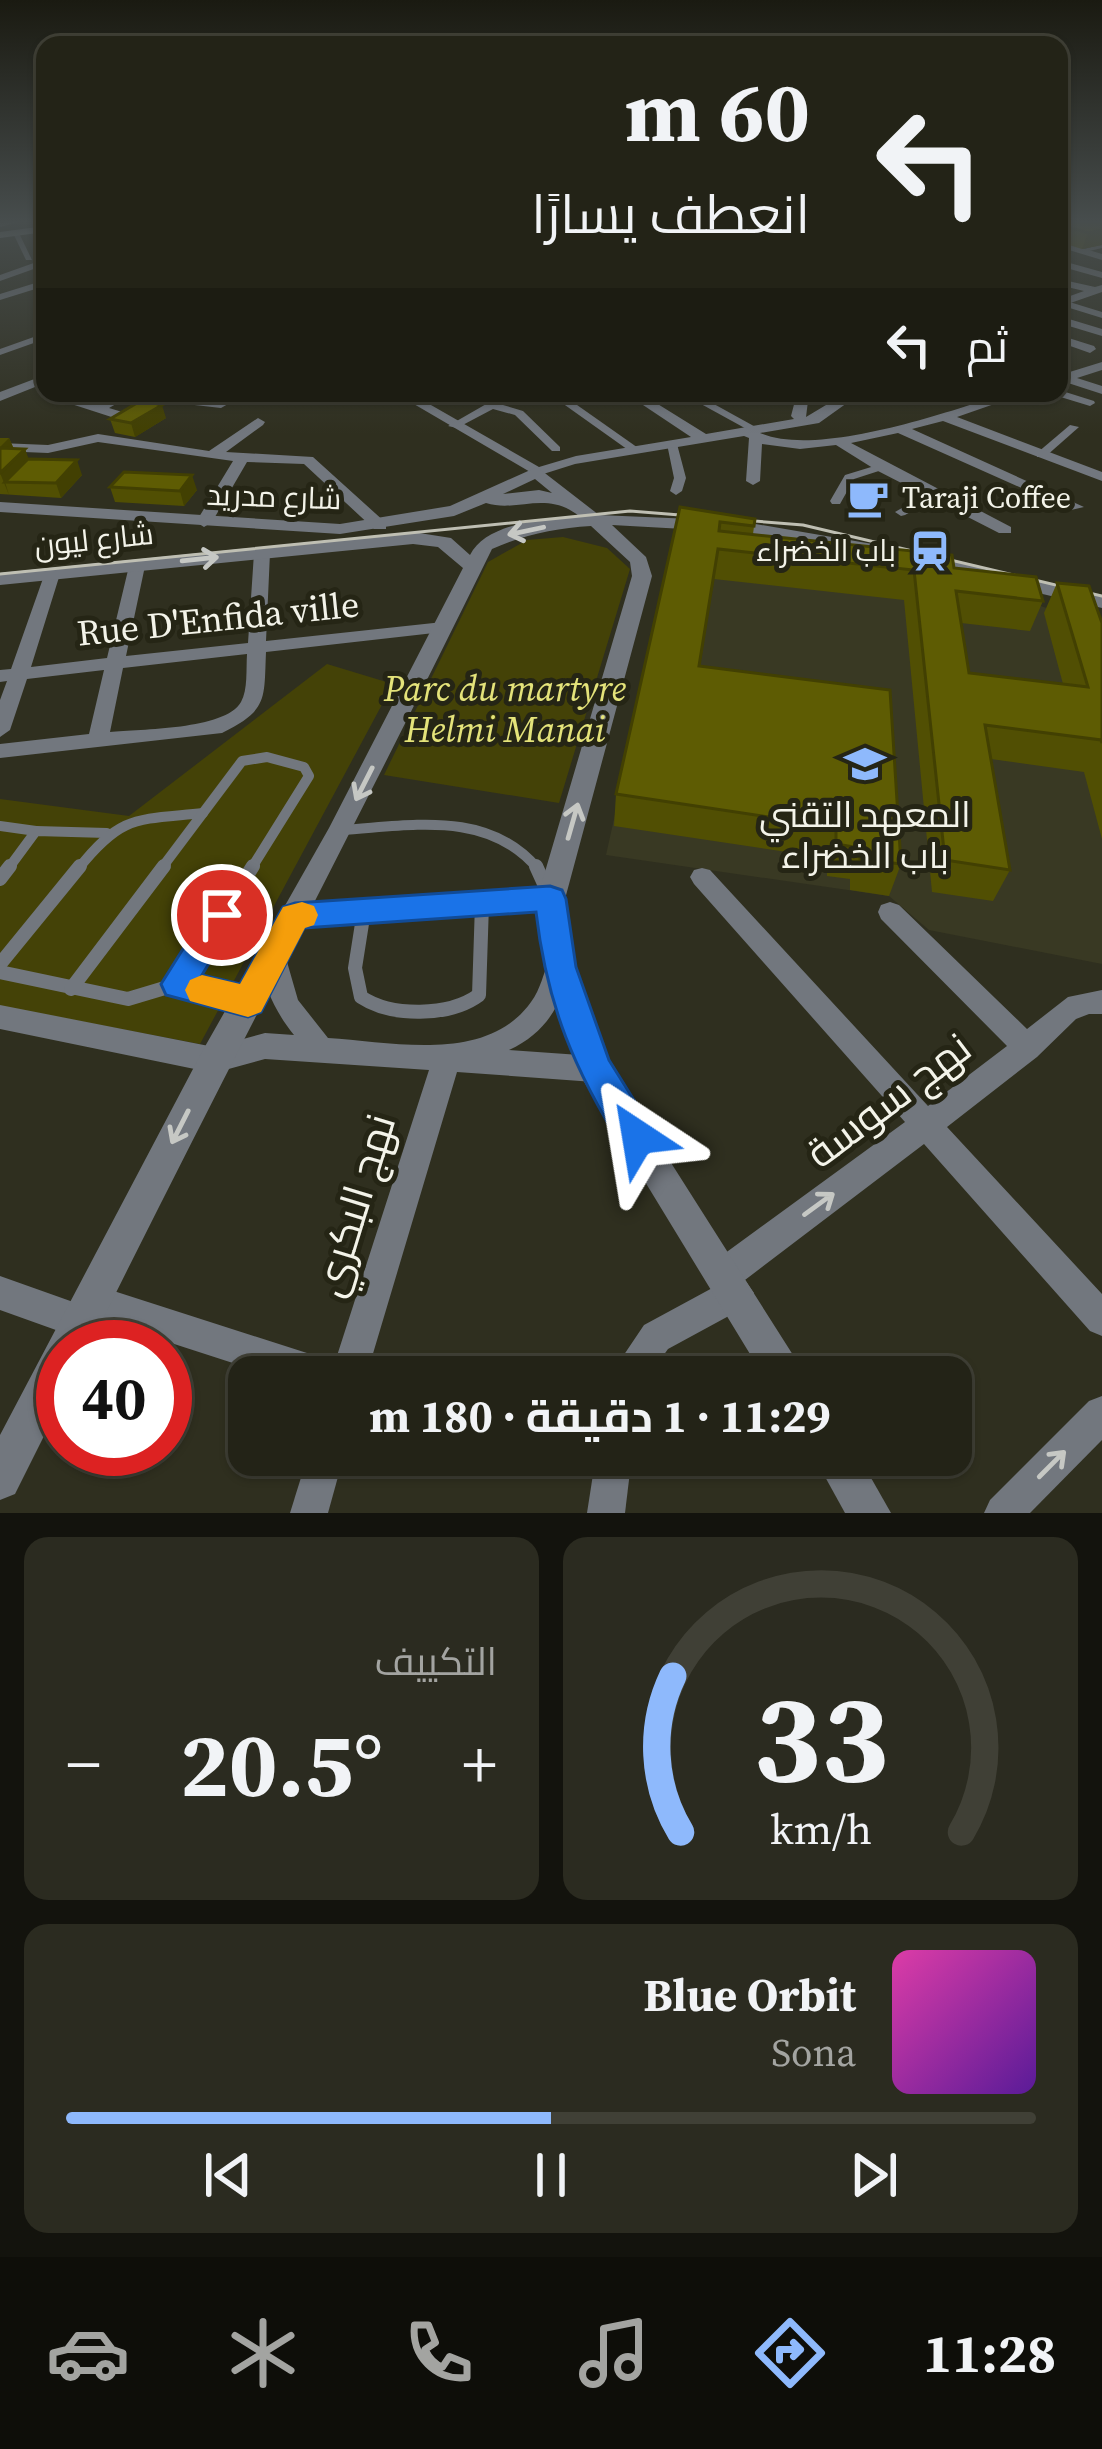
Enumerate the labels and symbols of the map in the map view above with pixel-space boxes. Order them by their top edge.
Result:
street label: شارع مدريد [206,474,342,519]
cafe icon: Taraji Coffee [845,475,891,521]
place label: Taraji Coffee [902,477,1071,518]
street label: شارع ليون [32,513,156,566]
one-way arrow [507,521,546,543]
station icon: باب الخضراء [907,528,953,574]
place label: باب الخضراء [756,530,896,571]
one-way arrow [180,547,219,570]
street label: Rue D'Enfida ville [75,579,362,658]
park label: Parc du martyre Helmi Manai [383,664,627,754]
school or university icon: المعهد التقني باب الخضراء [842,741,888,787]
one-way arrow [352,765,375,801]
place label: المعهد التقني باب الخضراء [759,790,971,880]
one-way arrow [563,803,585,841]
pin [171,864,273,966]
street label: نهج سوسة [793,1019,983,1181]
position arrow [575,1074,701,1200]
street label: نهج البكري [299,1107,413,1305]
one-way arrow [168,1109,191,1145]
one-way arrow [803,1192,835,1218]
speed limit sign: 40 [36,1320,192,1476]
one-way arrow [1037,1449,1067,1479]

